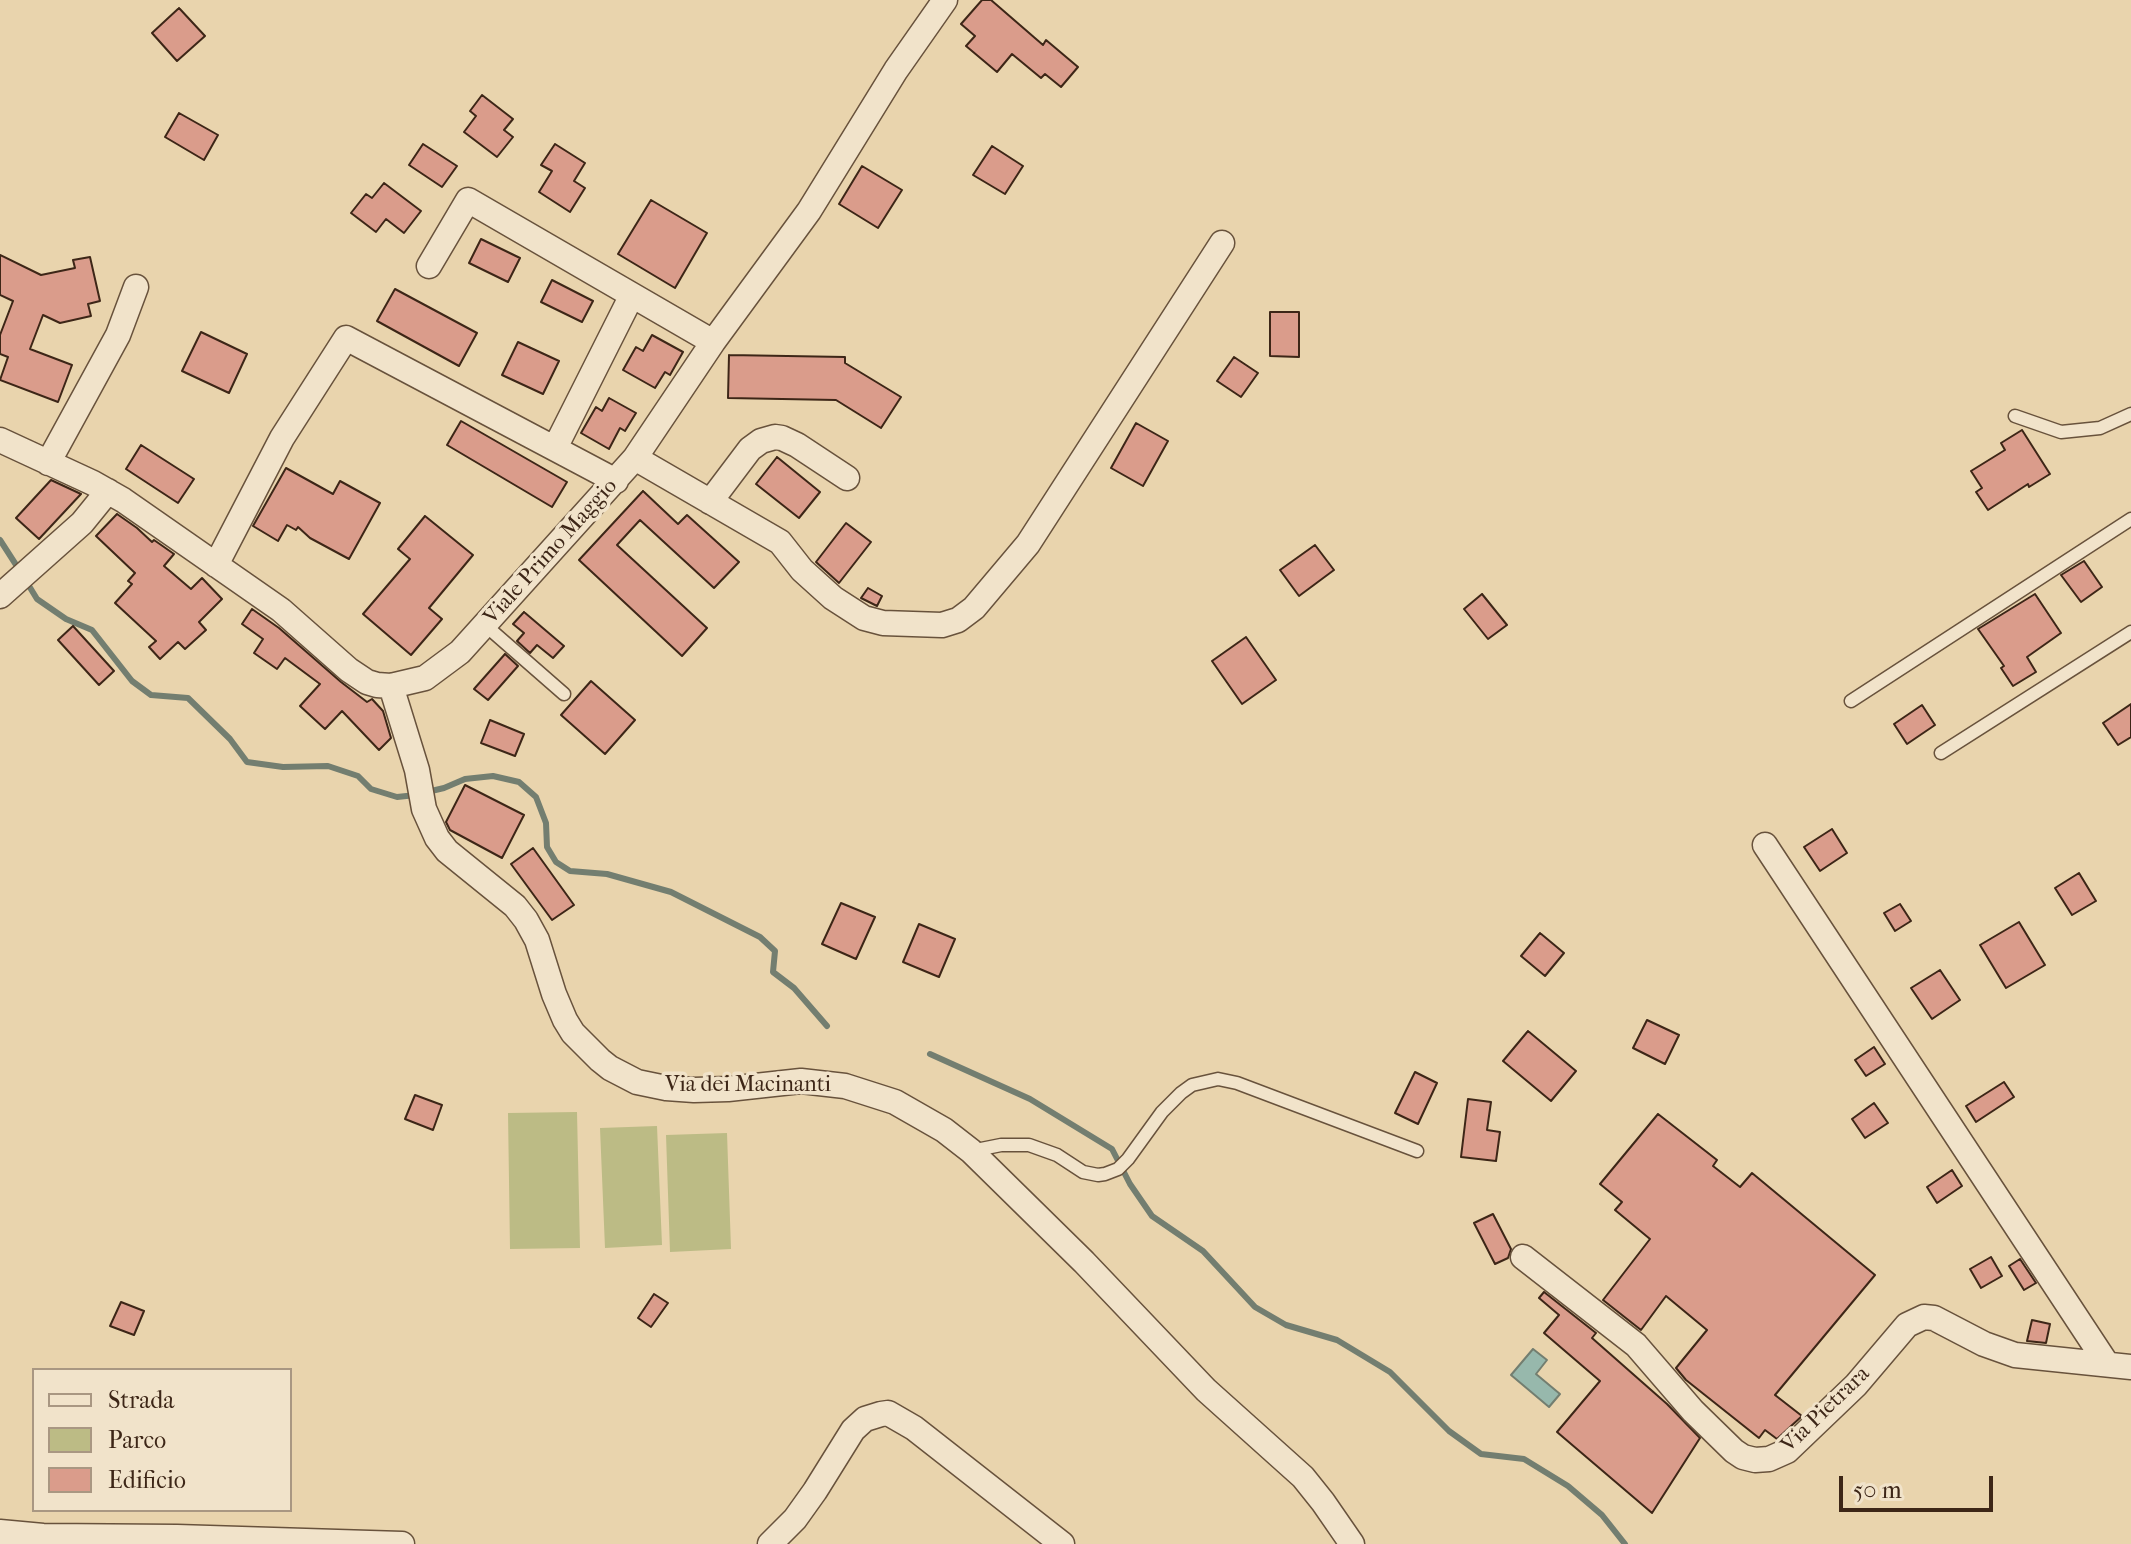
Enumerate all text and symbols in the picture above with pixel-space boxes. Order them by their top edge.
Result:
street label: Viale Primo Maggio [479,474,623,630]
street label: Via dei Macinanti [665,1073,831,1099]
street label: Via Pietrara [1776,1361,1876,1459]
legend [32,1368,292,1512]
text: Strada [108,1386,174,1414]
text: Parco [108,1426,166,1454]
scale bar [1843,1460,1997,1510]
text: Edificio [108,1466,186,1494]
text: 50 m [1853,1476,1902,1504]

